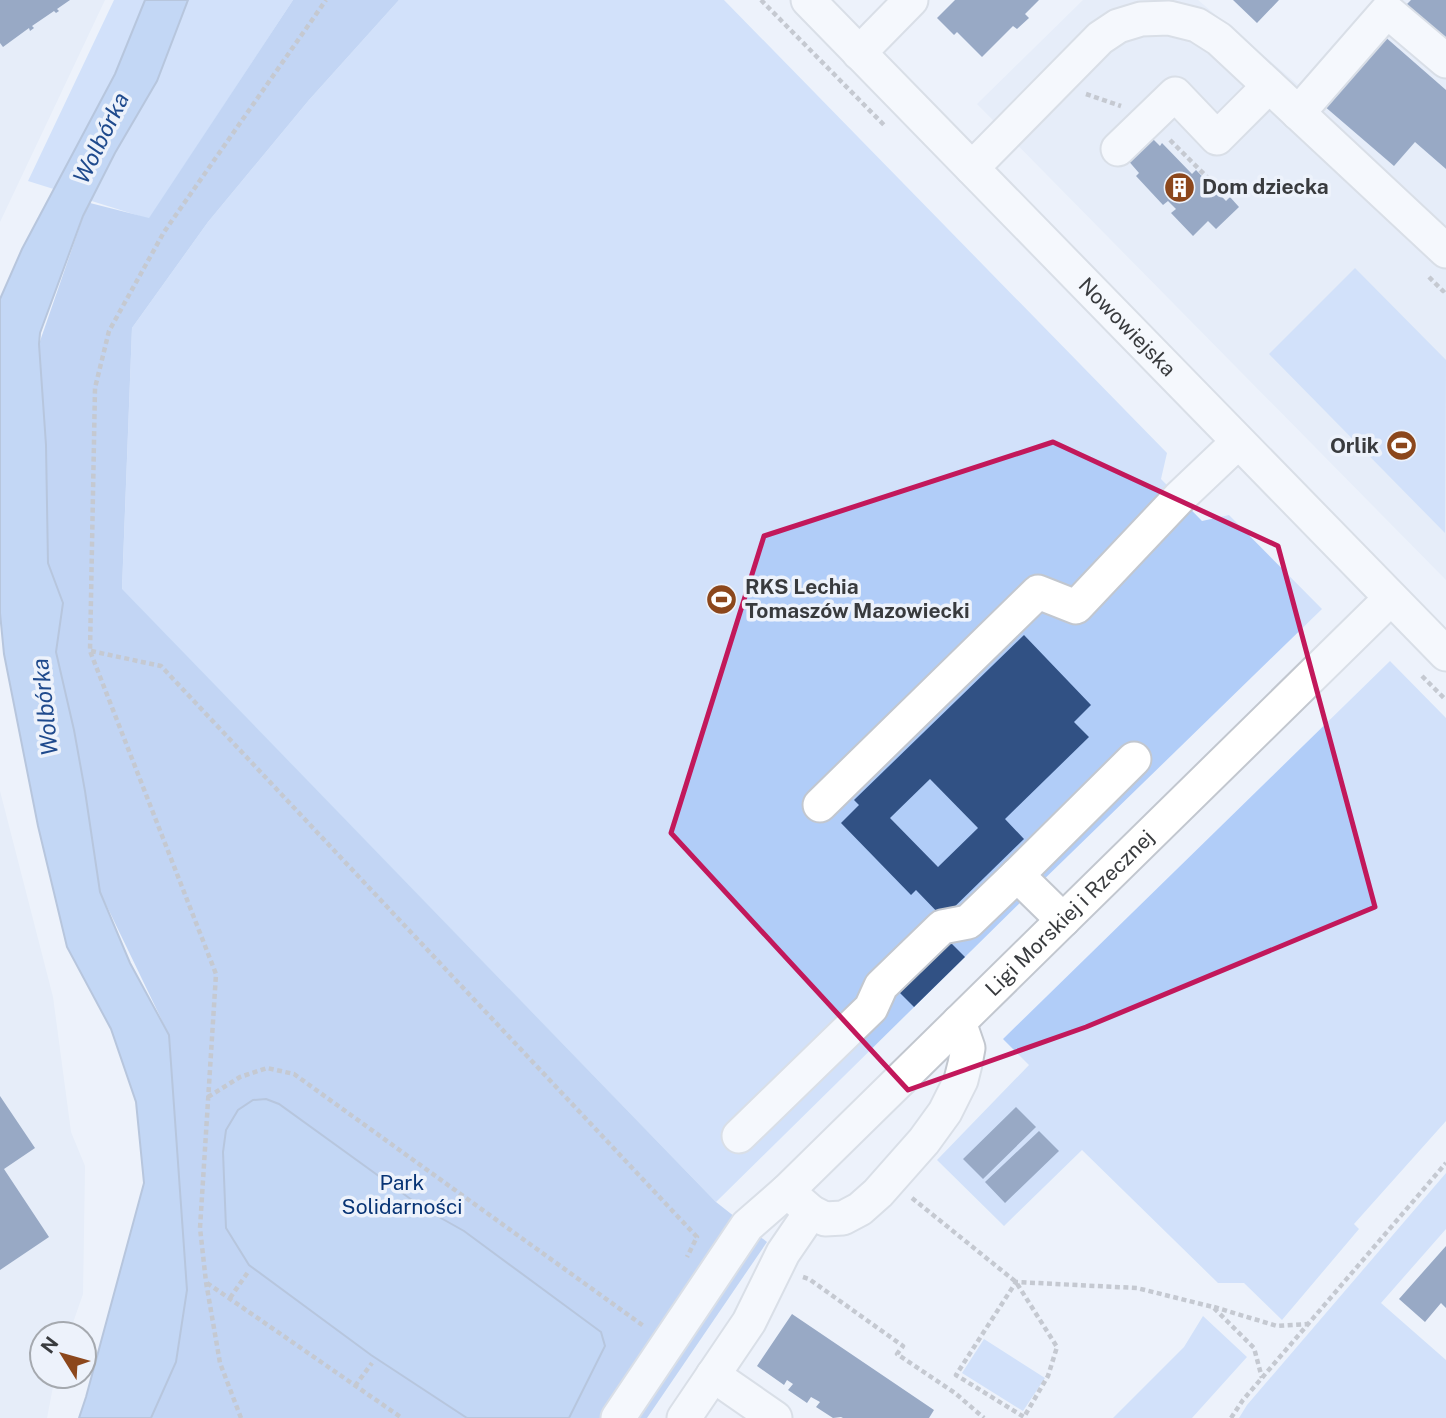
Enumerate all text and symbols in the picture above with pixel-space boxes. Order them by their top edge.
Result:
water label: Wolbórka [67,88,134,188]
building icon: Dom dziecka [1162,170,1196,204]
place label: Dom dziecka [1202,174,1329,199]
street label: Nowowiejska [1074,272,1181,381]
sports icon: Orlik [1385,429,1419,463]
place label: Orlik [1330,433,1379,458]
place label: RKS Lechia Tomaszów Mazowiecki [745,574,970,623]
sports icon: RKS Lechia Tomaszów Mazowiecki [705,582,739,616]
water label: Wolbórka [26,657,63,757]
street label: Ligi Morskiej i Rzecznej [980,825,1159,1001]
park label: Park Solidarności [342,1170,462,1219]
north arrow [28,1320,98,1390]
text: N [36,1332,63,1357]

